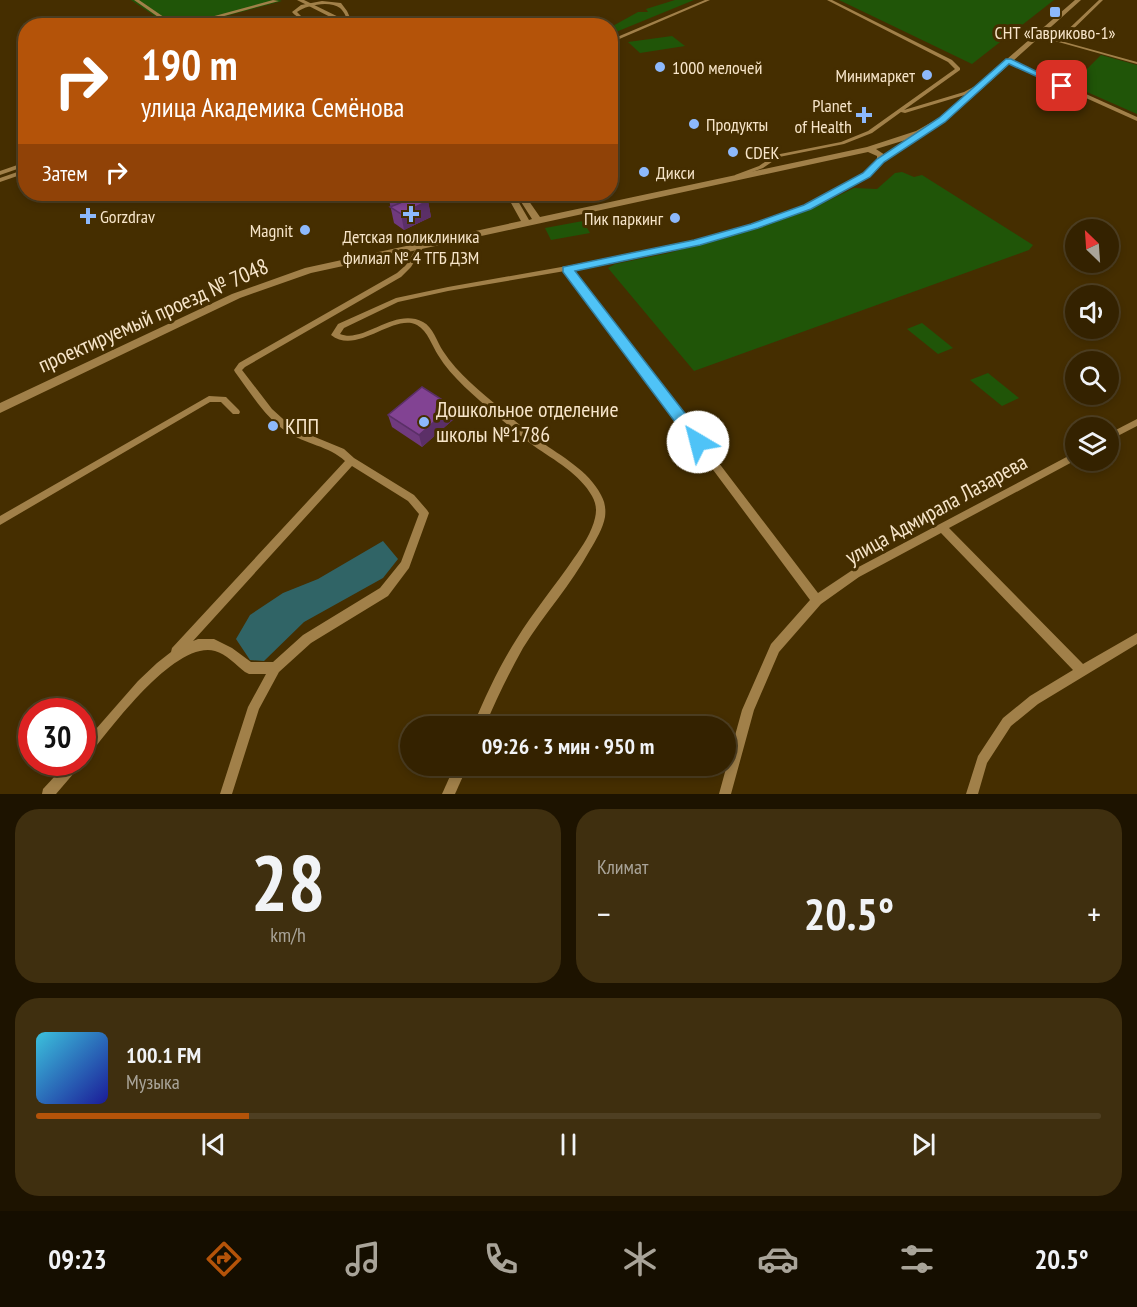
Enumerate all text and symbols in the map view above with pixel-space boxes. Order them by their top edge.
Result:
marker: СНТ «Гавриково-1» [1048,5,1062,19]
place label: СНТ «Гавриково-1» [994,21,1116,44]
text: 190 m [141,37,238,92]
icon: right [42,42,120,120]
place label: 1000 мелочей [672,56,762,79]
marker: 1000 мелочей [653,60,667,74]
pin [1036,60,1087,111]
place label: Минимаркет [835,64,915,87]
marker: Минимаркет [920,68,934,82]
icon: arrive [1045,69,1078,102]
text: улица Академика Семёнова [141,90,404,124]
place label: Planet of Health [795,94,852,138]
marker: Planet of Health [857,108,871,122]
place label: Продукты [706,113,768,136]
marker: Продукты [687,117,701,131]
place label: CDEK [745,141,779,164]
marker: CDEK [726,145,740,159]
icon: right [100,156,133,189]
text: Затем [42,159,88,187]
place label: Дикси [656,161,695,184]
marker: Дикси [637,165,651,179]
place label: Gorzdrav [100,205,155,228]
marker: Детская поликлиника филиал № 4 ТГБ ДЗМ [402,205,420,223]
place label: Пик паркинг [584,207,664,230]
marker: Gorzdrav [81,209,95,223]
marker: Пик паркинг [668,211,682,225]
place label: Magnit [250,219,293,242]
north arrow [1065,219,1119,273]
map controls [1065,219,1119,471]
marker: Magnit [298,223,312,237]
place label: Детская поликлиника филиал № 4 ТГБ ДЗМ [343,225,479,269]
street label: проектируемый проезд № 7048 [33,252,273,378]
button: sound [1065,285,1119,339]
button: search [1065,351,1119,405]
place label: Дошкольное отделение школы №1786 [436,395,619,448]
position arrow [666,410,730,474]
place label: КПП [285,412,319,440]
marker: Дошкольное отделение школы №1786 [417,415,431,429]
button: layers [1065,417,1119,471]
marker: КПП [266,419,280,433]
street label: улица Адмирала Лазарева [840,447,1032,571]
speed limit sign: 30 [18,698,96,776]
text: 09:26 · 3 мин · 950 m [482,732,654,760]
text: 28 [251,832,325,933]
text: Климат [597,854,648,880]
text: 20.5° [804,884,894,942]
text: − [597,892,611,935]
text: + [1087,892,1101,935]
text: km/h [270,922,306,948]
text: 100.1 FM [126,1041,201,1069]
text: Музыка [126,1069,180,1095]
icon: previous [197,1128,230,1161]
icon: pause [552,1128,585,1161]
icon: next [907,1128,940,1161]
icon: directions [203,1238,245,1280]
icon: music [342,1238,384,1280]
icon: phone [480,1238,522,1280]
icon: climate [619,1238,661,1280]
icon: car [757,1238,799,1280]
icon: filters [896,1238,938,1280]
text: 09:23 [48,1242,107,1276]
text: 20.5° [1034,1242,1089,1276]

